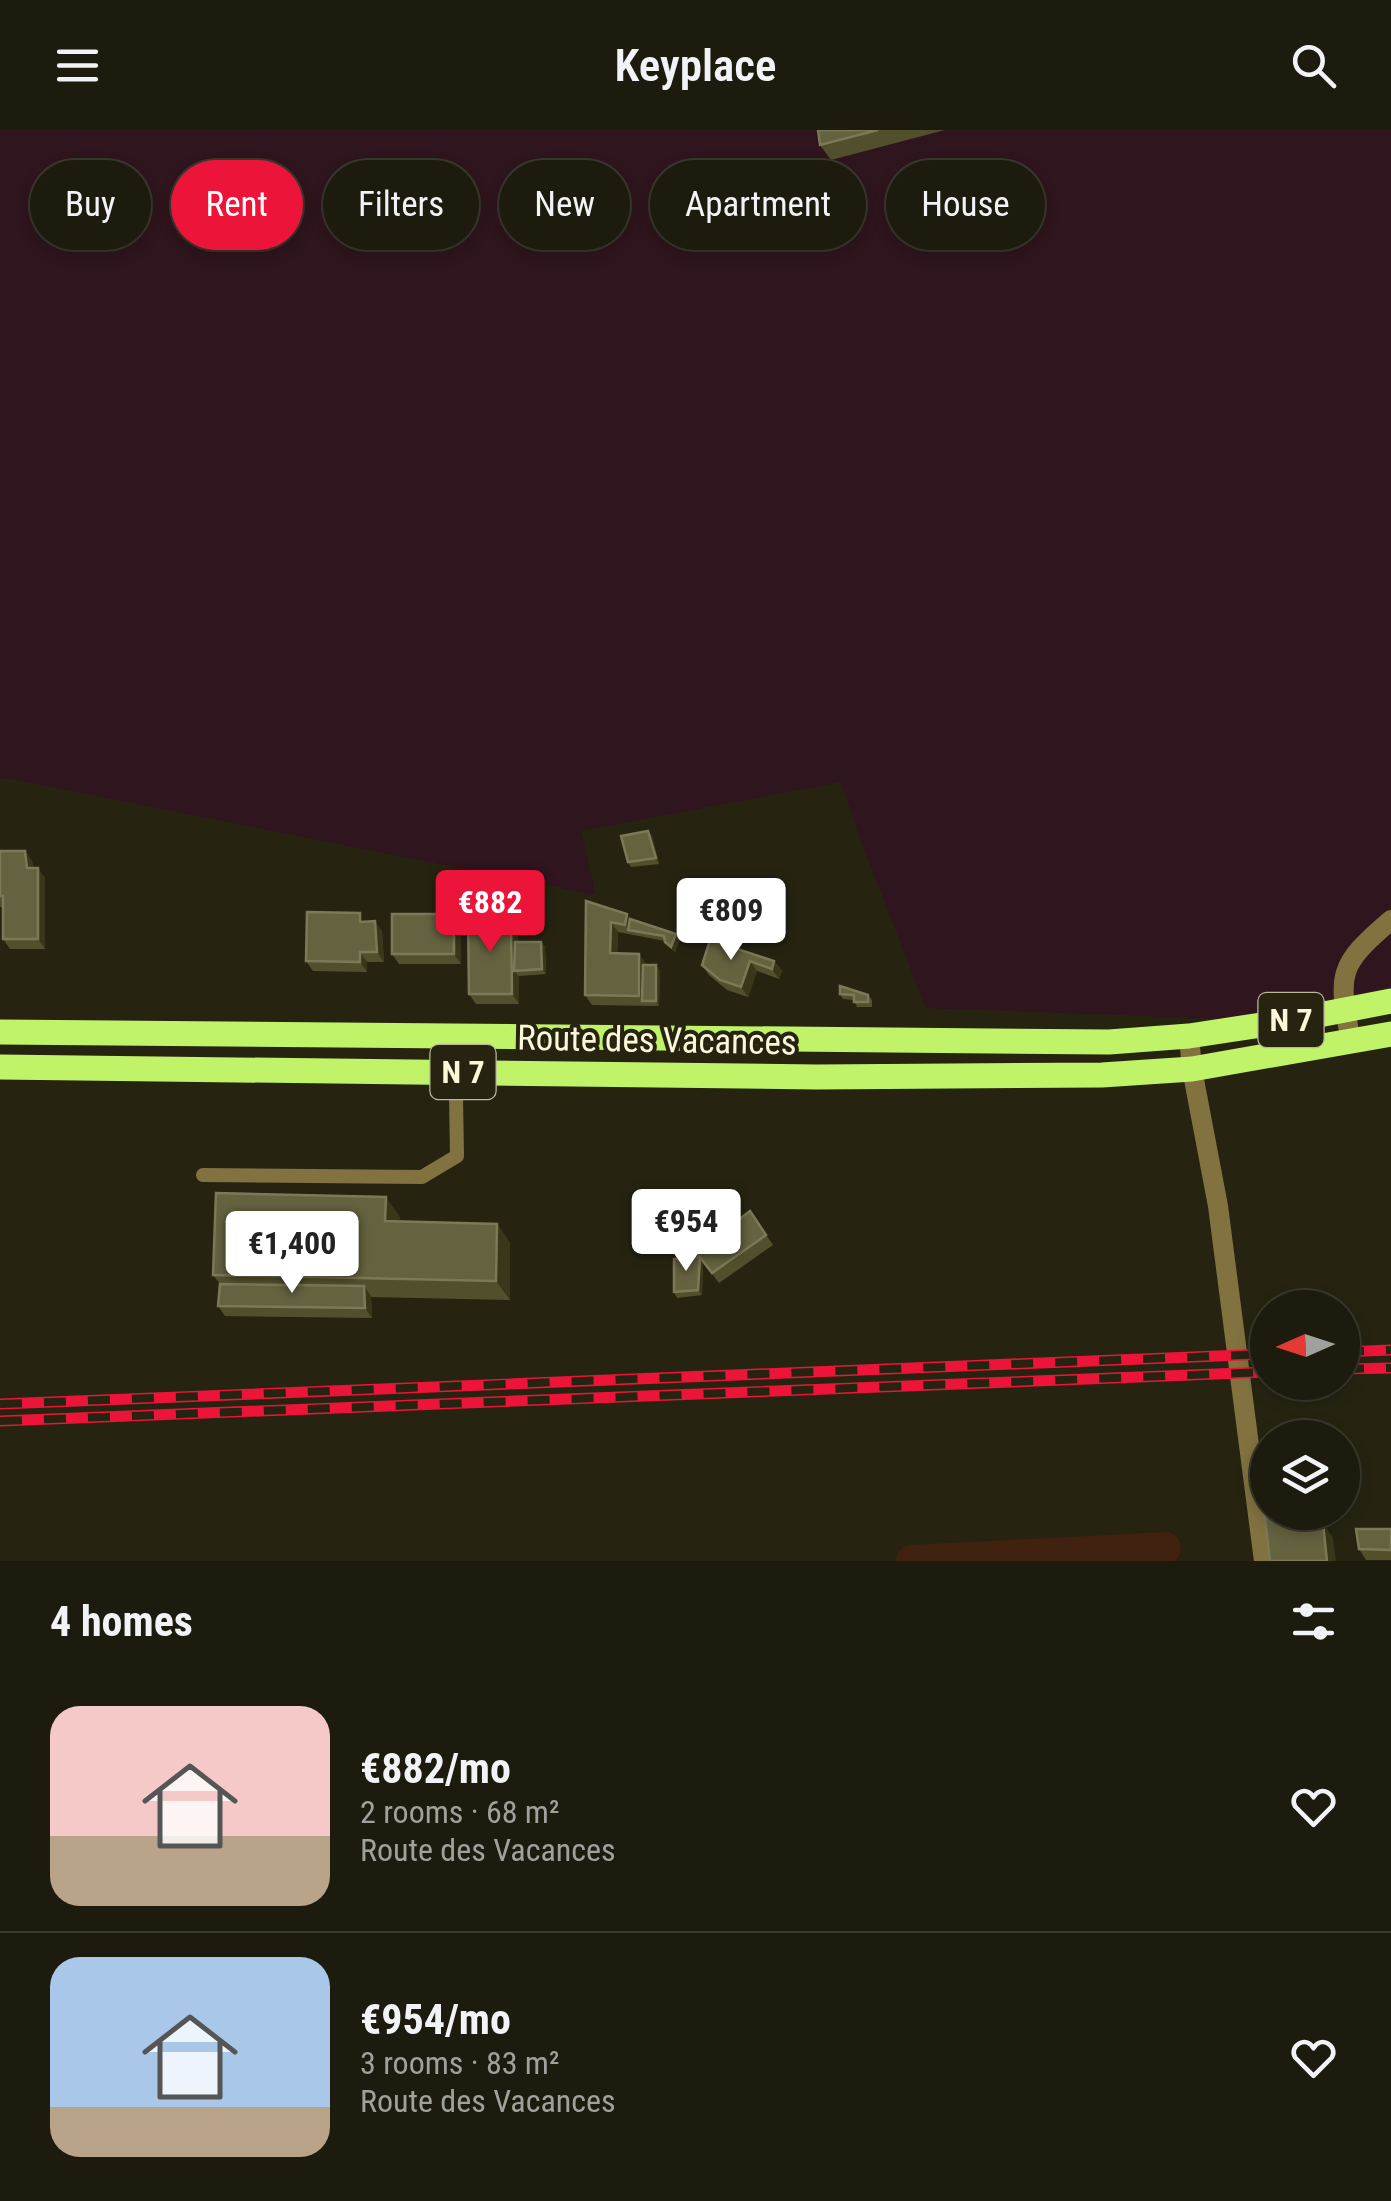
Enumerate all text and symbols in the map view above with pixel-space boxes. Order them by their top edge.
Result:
icon: menu [50,38,105,93]
icon: search [1286,38,1341,93]
text: Keyplace [615,39,776,92]
chip: Buy [30,160,151,250]
chip: Rent [171,160,303,250]
chip: Filters [323,160,479,250]
chip: New [499,160,630,250]
chip: Apartment [650,160,866,250]
chip: House [886,160,1045,250]
pin: €882 [431,870,549,955]
pin: €809 [672,878,790,963]
text: €882 [458,883,522,921]
text: €809 [699,891,763,929]
road number: N 7 [1258,993,1324,1047]
street label: Route des Vacances [517,1018,797,1063]
road number: N 7 [430,1045,496,1099]
pin: €954 [627,1189,745,1274]
text: €954 [654,1202,718,1240]
pin: €1,400 [211,1211,373,1296]
text: €1,400 [248,1224,336,1262]
north arrow [1250,1290,1360,1400]
map controls [1250,1290,1360,1530]
button: layers [1250,1420,1360,1530]
icon: filters [1286,1594,1341,1649]
text: 4 homes [50,1597,193,1646]
text: €882/mo [360,1744,511,1793]
icon: home [130,1746,250,1866]
icon: heart [1286,1779,1341,1834]
text: 2 rooms · 68 m² [360,1793,559,1831]
text: Route des Vacances [360,1831,616,1869]
text: €954/mo [360,1995,511,2044]
icon: home [130,1997,250,2117]
icon: heart [1286,2030,1341,2085]
text: 3 rooms · 83 m² [360,2044,559,2082]
text: Route des Vacances [360,2082,616,2120]

